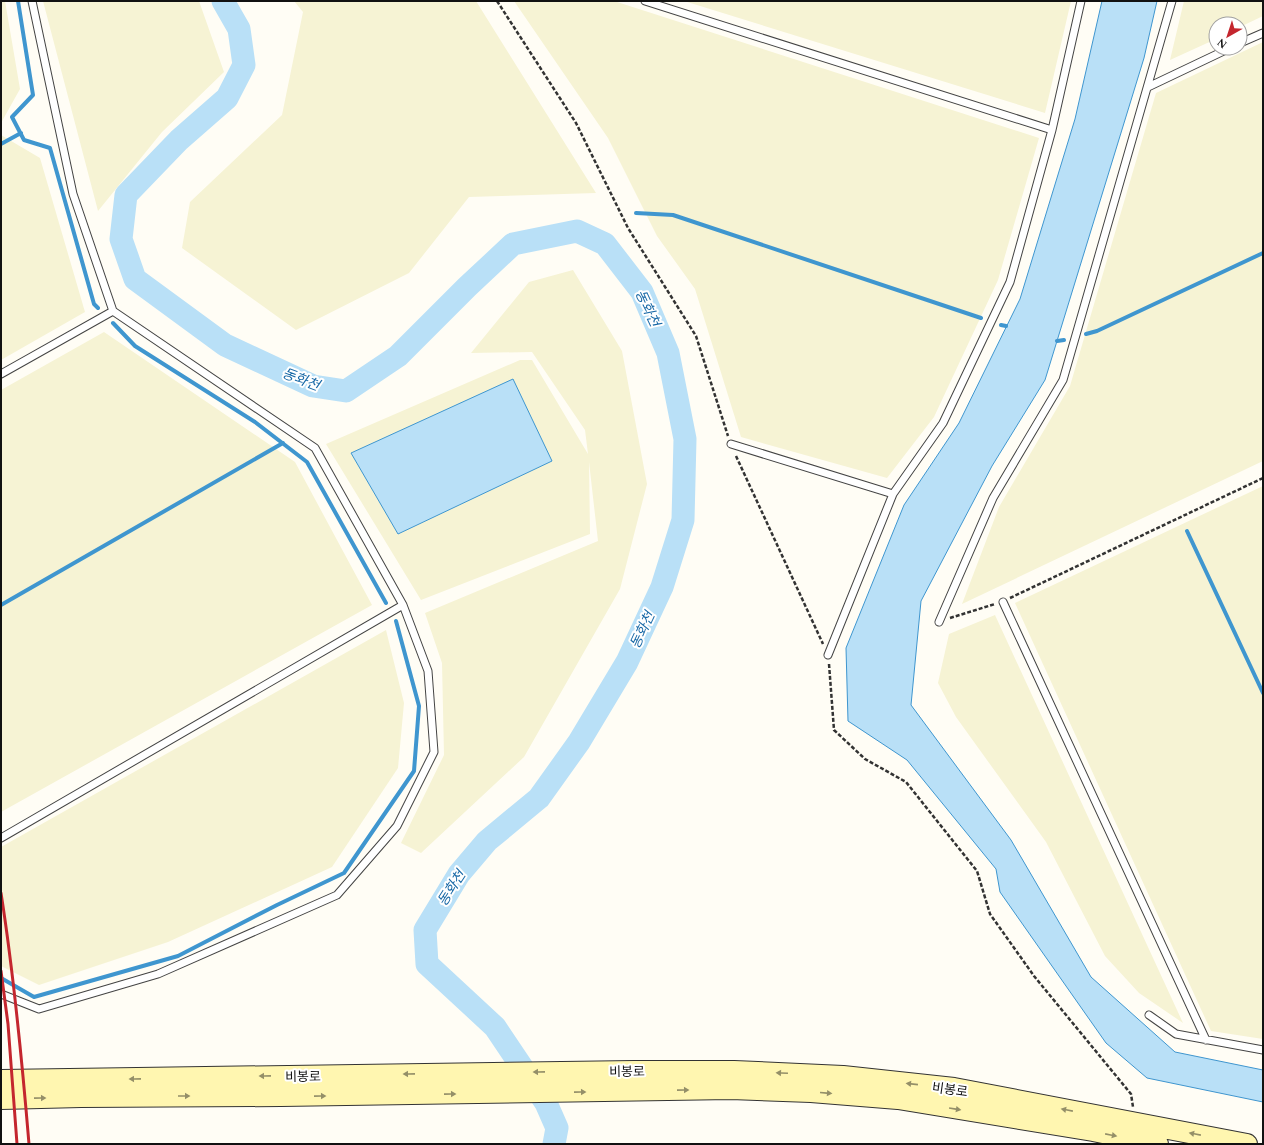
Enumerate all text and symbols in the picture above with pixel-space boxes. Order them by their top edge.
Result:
north arrow [1208,16,1248,56]
text: N [1213,34,1231,53]
water label: 동화천 [630,286,666,331]
water label: 동화천 [279,363,324,397]
water label: 동화천 [625,607,661,652]
water label: 동화천 [432,865,471,910]
street label: 비봉로 [609,1062,645,1082]
street label: 비봉로 [285,1067,321,1087]
one-way arrow [532,1069,545,1075]
one-way arrow [775,1070,788,1076]
one-way arrow [402,1071,415,1077]
one-way arrow [258,1073,271,1079]
one-way arrow [129,1075,141,1082]
street label: 비봉로 [931,1078,969,1102]
one-way arrow [906,1080,918,1087]
one-way arrow [677,1087,690,1093]
one-way arrow [574,1089,587,1095]
one-way arrow [820,1090,833,1097]
one-way arrow [444,1091,457,1097]
one-way arrow [314,1092,326,1099]
one-way arrow [178,1093,190,1100]
one-way arrow [34,1095,47,1101]
one-way arrow [949,1106,962,1112]
one-way arrow [1061,1106,1073,1112]
one-way arrow [1189,1131,1201,1137]
one-way arrow [1105,1132,1117,1138]

